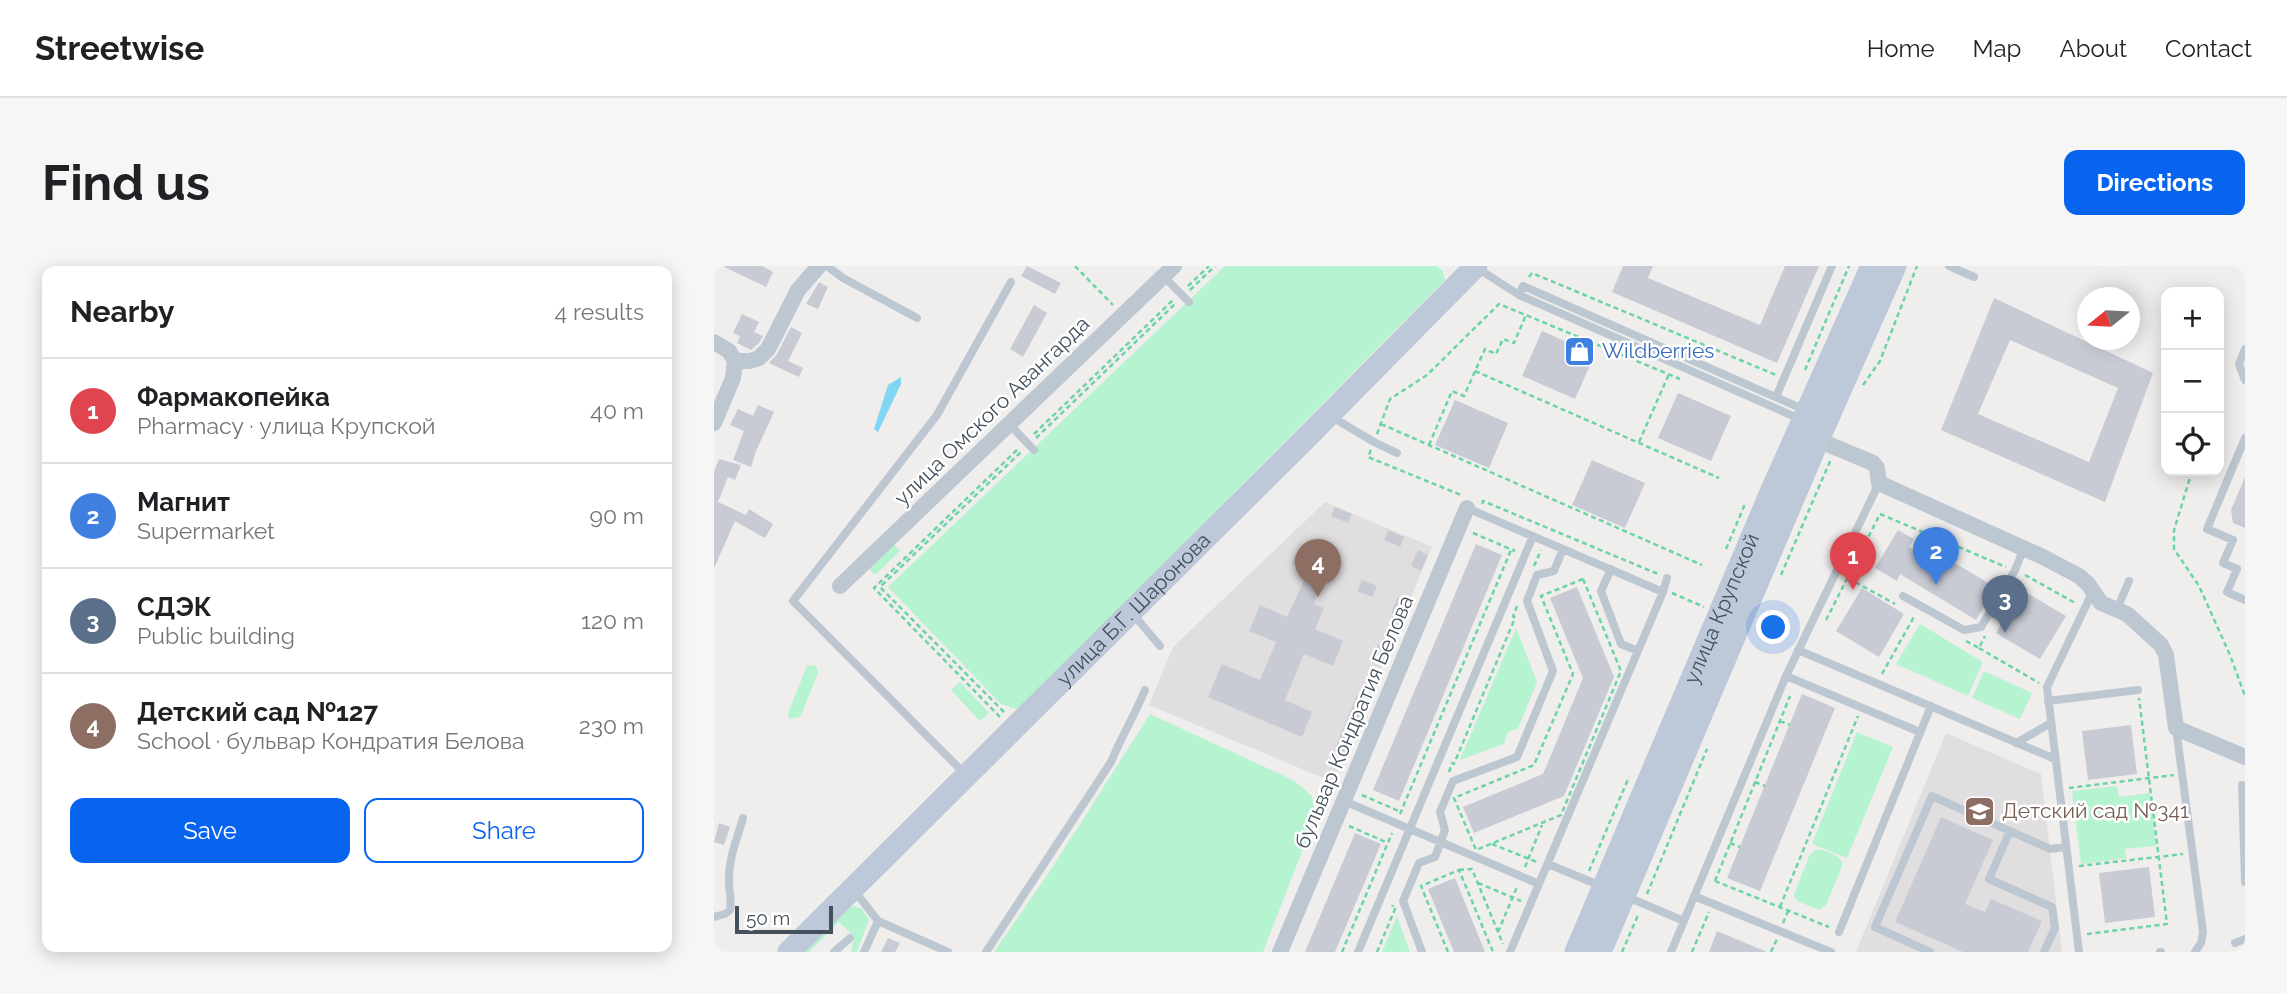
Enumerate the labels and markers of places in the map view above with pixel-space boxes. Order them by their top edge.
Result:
shop icon: Wildberries [1562,334,1596,368]
place label: Wildberries [1602,338,1714,363]
pin: 2 [1913,527,1959,585]
pin: 1 [1830,532,1876,590]
pin: 4 [1295,539,1341,597]
pin: 3 [1982,575,2028,633]
school or university icon: Детский сад №341 [1962,794,1996,828]
place label: Детский сад №341 [2002,798,2189,823]

